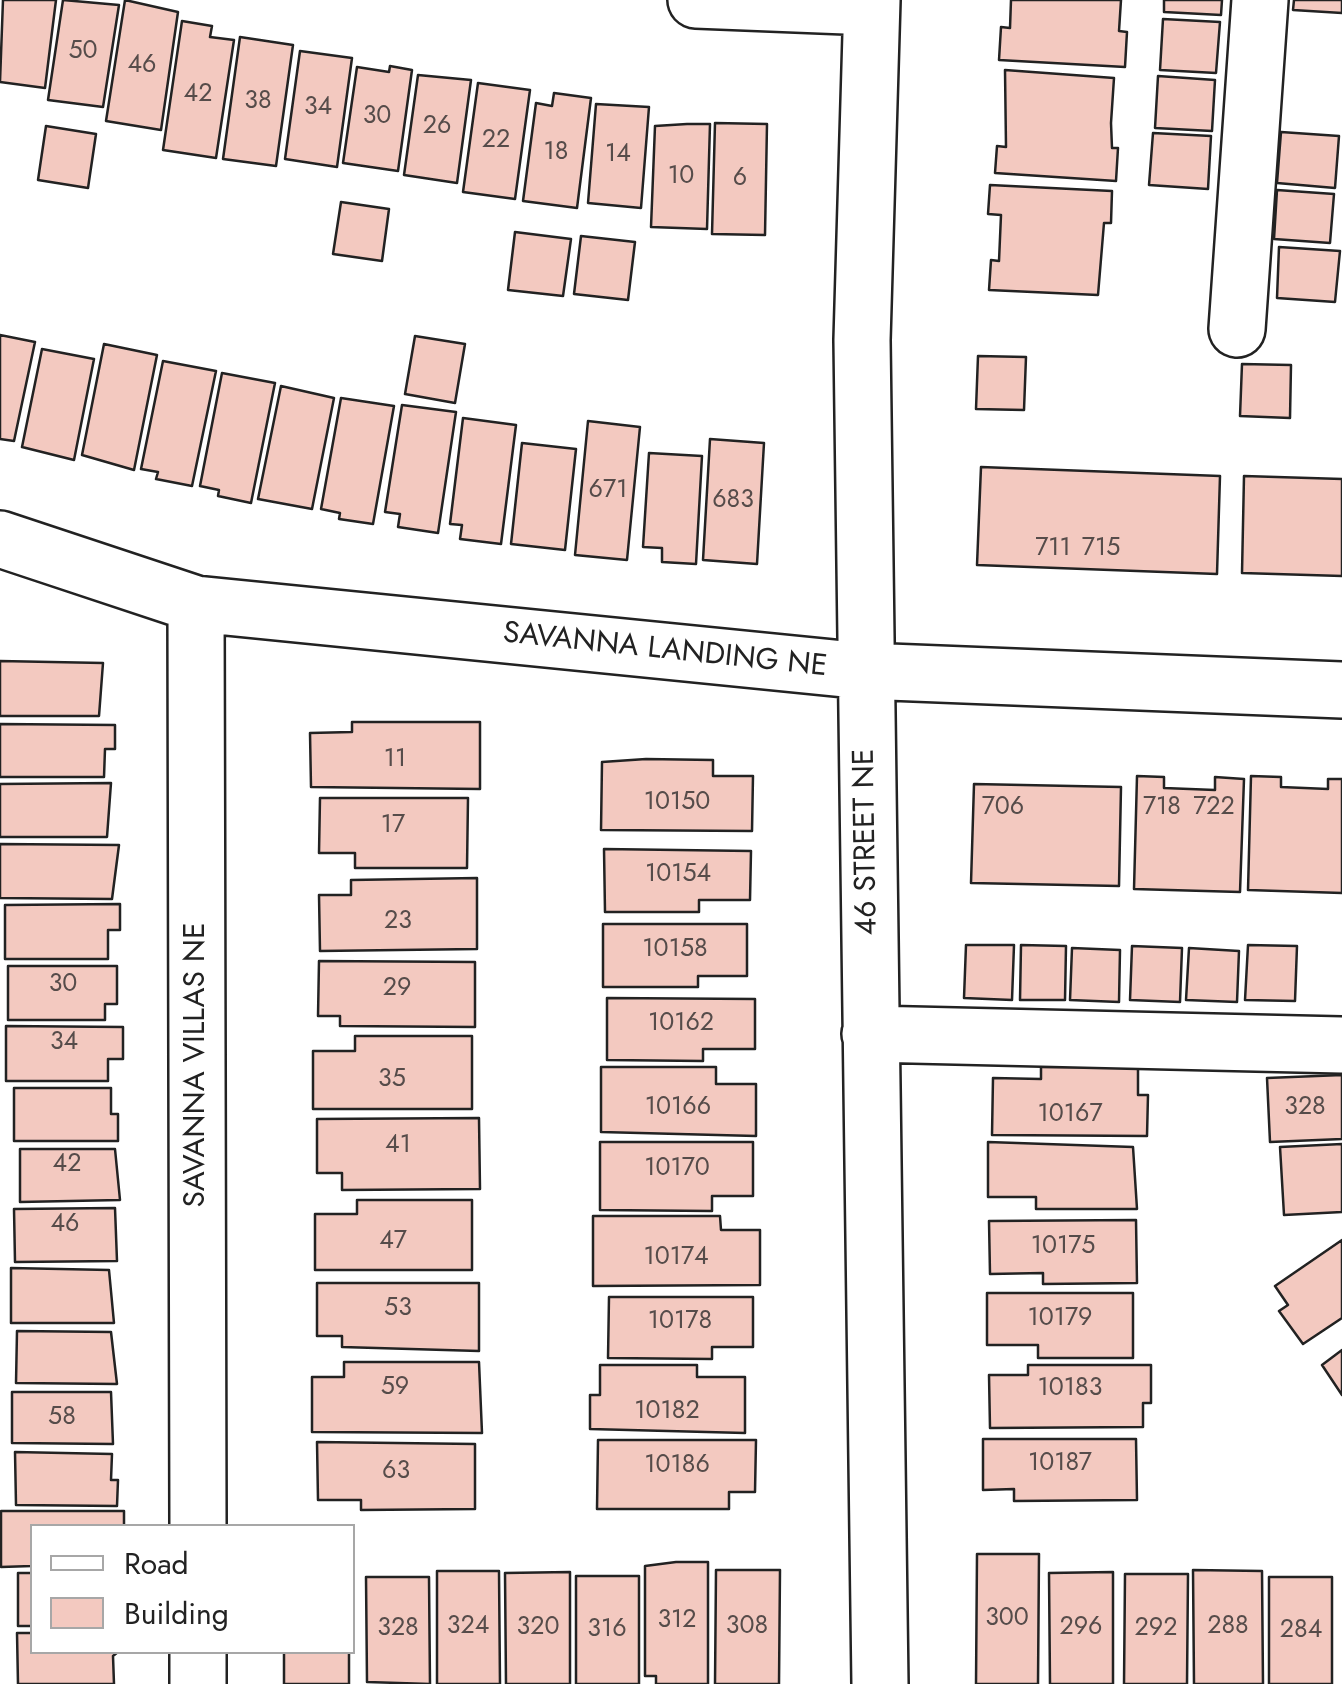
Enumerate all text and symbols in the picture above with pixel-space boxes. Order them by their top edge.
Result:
house number: 50 [68,37,98,67]
house number: 46 [128,51,156,81]
house number: 42 [184,80,212,110]
house number: 38 [244,87,272,117]
house number: 34 [304,93,332,123]
house number: 30 [363,102,391,132]
house number: 26 [423,112,451,142]
house number: 22 [482,126,510,156]
house number: 18 [544,138,568,168]
house number: 14 [605,140,631,170]
house number: 10 [668,162,694,192]
house number: 6 [733,164,747,194]
house number: 671 [589,476,627,506]
house number: 683 [712,486,754,516]
house number: 711 [1035,534,1071,564]
house number: 715 [1082,534,1120,564]
street label: SAVANNA LANDING NE [501,616,829,686]
house number: 11 [384,745,406,775]
street label: 46 STREET NE [847,748,887,936]
house number: 10150 [644,788,710,818]
house number: 706 [982,793,1024,823]
house number: 718 [1143,793,1181,823]
house number: 722 [1193,793,1235,823]
house number: 17 [381,811,405,841]
house number: 10154 [645,860,711,890]
house number: 23 [384,907,412,937]
street label: SAVANNA VILLAS NE [179,922,215,1208]
house number: 10158 [642,935,708,965]
house number: 30 [49,970,77,1000]
house number: 29 [383,974,411,1004]
house number: 10162 [648,1009,714,1039]
house number: 34 [50,1028,78,1058]
house number: 35 [378,1065,406,1095]
house number: 10166 [645,1093,711,1123]
house number: 328 [1284,1093,1326,1123]
house number: 10167 [1037,1100,1103,1130]
house number: 41 [385,1131,411,1161]
house number: 42 [53,1150,81,1180]
house number: 10170 [644,1154,710,1184]
house number: 46 [51,1210,79,1240]
house number: 47 [379,1227,407,1257]
house number: 10175 [1031,1232,1095,1262]
house number: 10174 [643,1243,709,1273]
house number: 53 [384,1294,412,1324]
house number: 10179 [1027,1304,1093,1334]
house number: 10178 [648,1307,712,1337]
house number: 59 [381,1373,409,1403]
house number: 10183 [1038,1374,1102,1404]
house number: 10182 [634,1397,700,1427]
house number: 58 [48,1403,76,1433]
house number: 10187 [1028,1449,1092,1479]
house number: 10186 [644,1451,710,1481]
house number: 63 [382,1457,410,1487]
legend [30,1524,355,1654]
text: Road [124,1542,189,1585]
text: Building [124,1592,229,1635]
house number: 300 [985,1604,1029,1634]
house number: 312 [657,1606,697,1636]
house number: 324 [447,1612,489,1642]
house number: 308 [726,1612,768,1642]
house number: 288 [1207,1612,1249,1642]
house number: 320 [517,1613,559,1643]
house number: 296 [1059,1613,1103,1643]
house number: 328 [377,1614,419,1644]
house number: 292 [1135,1614,1177,1644]
house number: 316 [587,1615,627,1645]
house number: 284 [1280,1616,1322,1646]

